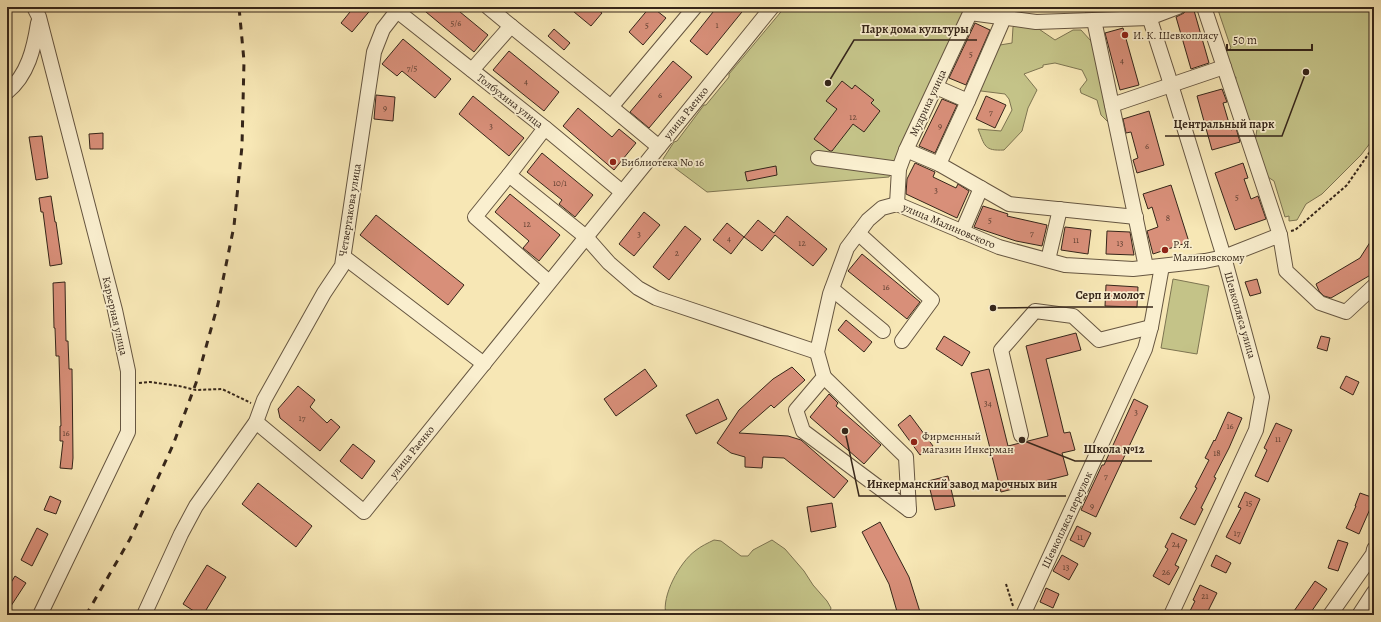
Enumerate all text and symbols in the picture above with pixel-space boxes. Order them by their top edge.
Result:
callout: Парк дома культуры [854,16,977,40]
house number: 5/6 [451,17,462,29]
house number: 5 [645,19,649,31]
house number: 1 [715,19,719,31]
text: Парк дома культуры [861,21,969,37]
scale bar [1227,26,1312,52]
place label: И. К. Шевкоплясу [1133,28,1219,43]
marker: И. К. Шевкоплясу [1120,30,1130,40]
text: 50 m [1233,32,1257,48]
house number: 5 [969,48,973,60]
house number: 4 [1120,54,1124,66]
house number: 7/5 [407,62,417,74]
street label: Мудрика улица [906,66,951,139]
street label: Толбухина улица [474,70,547,132]
house number: 4 [524,75,528,87]
street label: улица Раенко [660,83,712,143]
house number: 6 [658,89,662,101]
house number: 9 [383,102,387,114]
house number: 7 [989,106,993,118]
house number: 12 [849,111,857,123]
callout: Центральный парк [1165,112,1282,136]
text: Центральный парк [1174,116,1275,132]
house number: 3 [489,120,493,132]
house number: 9 [938,120,942,132]
house number: 6 [1145,140,1149,152]
place label: Библиотека No 16 [621,155,704,170]
marker: Библиотека No 16 [608,157,618,167]
street label: Четвертакова улица [335,162,365,258]
house number: 10/1 [553,177,567,189]
house number: 3 [934,184,938,196]
house number: 5 [1235,191,1239,203]
street label: улица Малиновского [899,199,998,253]
house number: 8 [1166,212,1170,224]
house number: 5 [988,214,992,226]
house number: 12 [523,218,531,230]
house number: 7 [1030,227,1034,239]
house number: 3 [637,228,641,240]
house number: 4 [727,232,731,244]
house number: 11 [1073,234,1079,246]
house number: 12 [798,237,806,249]
house number: 13 [1117,237,1124,249]
place label: Р. Я. Малиновскому [1173,237,1246,265]
marker: Р. Я. Малиновскому [1160,245,1170,255]
house number: 2 [675,247,680,259]
street label: Шевкопляса улица [1220,270,1260,361]
street label: Карьерная улица [99,275,132,358]
house number: 16 [882,281,890,293]
callout: Серп и молот [1068,283,1153,307]
text: Серп и молот [1075,287,1145,303]
house number: 34 [984,397,992,409]
house number: 3 [1134,406,1138,418]
house number: 17 [299,412,306,424]
house number: 16 [1226,420,1234,432]
street label: улица Раенко [386,422,438,482]
house number: 16 [62,427,70,439]
place label: Фирменный магазин Инкерман [922,429,1014,457]
house number: 11 [1275,433,1281,445]
marker: Фирменный магазин Инкерман [909,437,919,447]
callout: Школа №12 [1075,437,1152,461]
text: Школа №12 [1084,441,1145,457]
house number: 18 [1213,447,1221,459]
street label: Шевкопляса переулок [1038,469,1096,571]
house number: 7 [1104,470,1108,482]
callout: Инкерманский завод марочных вин [859,472,1066,496]
text: Инкерманский завод марочных вин [867,476,1057,492]
house number: 15 [1246,497,1253,509]
house number: 9 [1090,500,1094,512]
house number: 17 [1234,527,1241,539]
house number: 11 [1077,531,1083,543]
house number: 24 [1172,538,1180,550]
house number: 13 [1063,561,1070,573]
house number: 26 [1162,566,1170,578]
house number: 21 [1201,590,1209,602]

